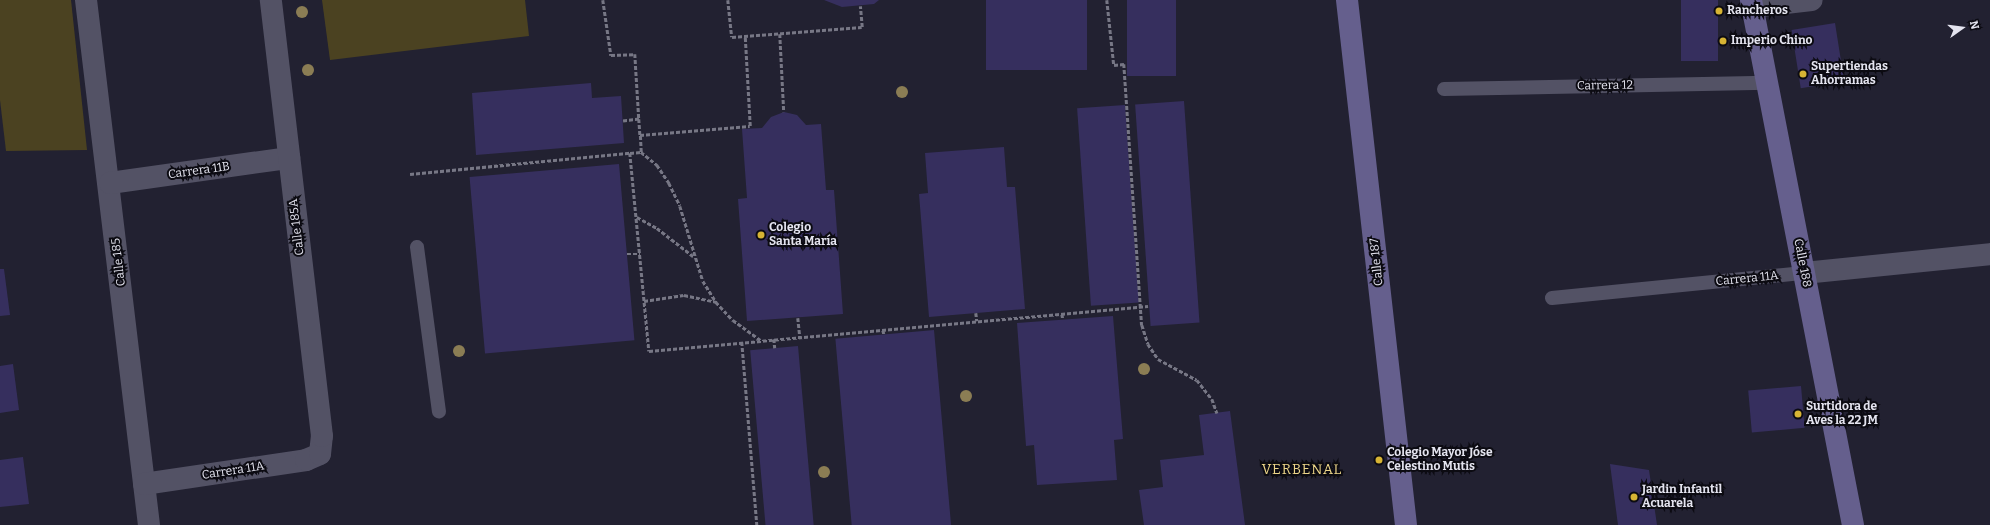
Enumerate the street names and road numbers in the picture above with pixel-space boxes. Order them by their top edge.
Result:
street label: Carrera 12 [1577,78,1633,94]
street label: Carrera 11B [167,160,231,182]
street label: Calle 185A [286,198,308,256]
street label: Calle 185 [109,237,129,287]
street label: Calle 187 [1367,237,1387,287]
street label: Calle 188 [1790,237,1814,289]
street label: Carrera 11A [1715,269,1779,289]
street label: Carrera 11A [201,459,265,483]

